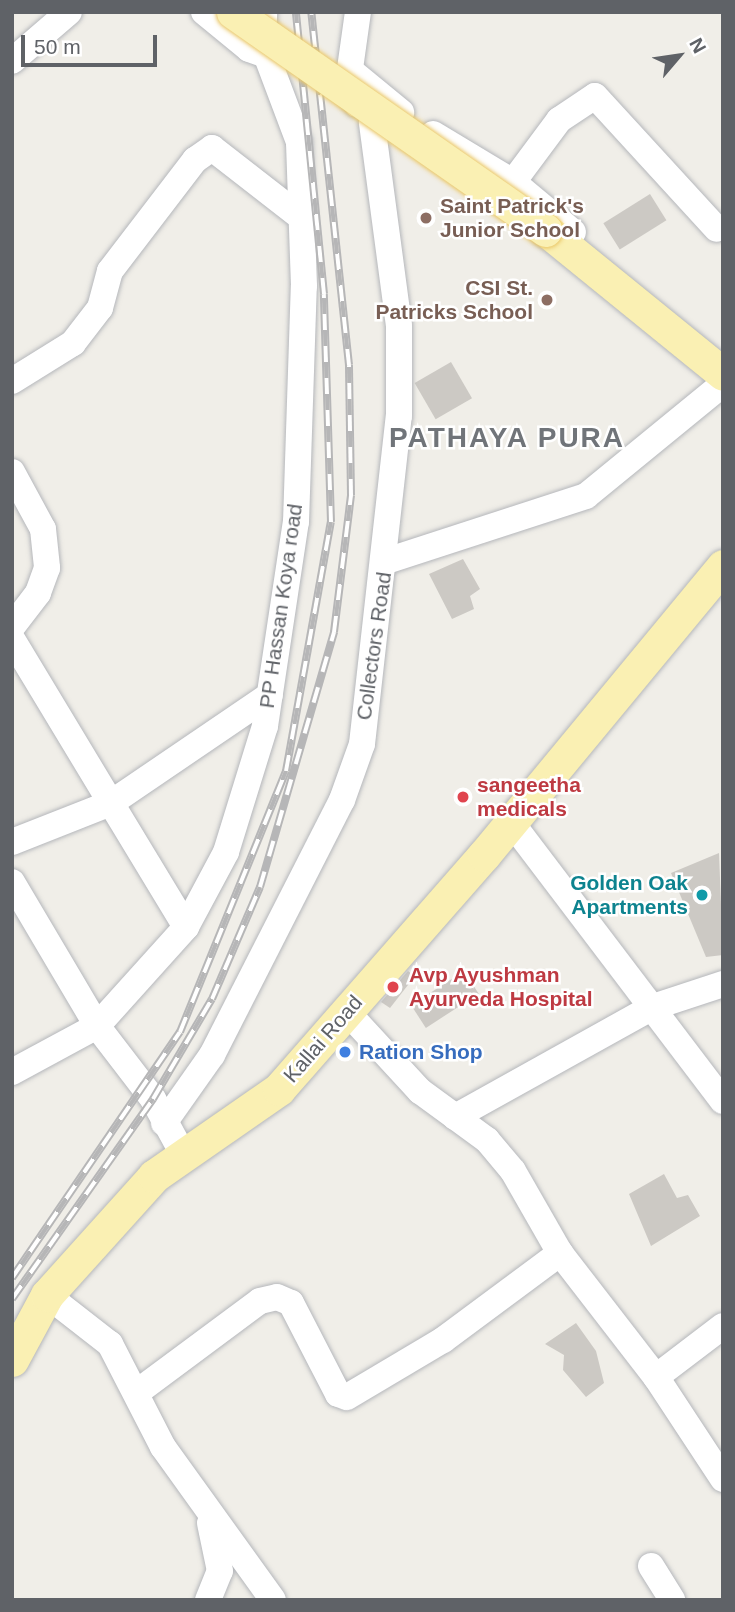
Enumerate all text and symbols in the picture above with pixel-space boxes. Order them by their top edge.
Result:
scale bar [24,21,161,65]
north arrow [644,21,714,91]
text: N [685,34,710,57]
text: 50 m [34,35,81,58]
place label: Saint Patrick's Junior School [440,193,584,243]
marker: Saint Patrick's Junior School [418,210,434,226]
place label: CSI St. Patricks School [375,275,533,325]
marker: CSI St. Patricks School [539,292,555,308]
district label: PATHAYA PURA [390,421,624,455]
street label: PP Hassan Koya road [254,502,308,710]
street label: Collectors Road [351,570,397,722]
place label: sangeetha medicals [477,772,581,822]
marker: sangeetha medicals [455,789,471,805]
place label: Golden Oak Apartments [570,870,688,920]
marker: Golden Oak Apartments [694,887,710,903]
place label: Avp Ayushman Ayurveda Hospital [409,962,593,1012]
marker: Avp Ayushman Ayurveda Hospital [383,977,403,997]
street label: Kallai Road [278,990,368,1088]
place label: Ration Shop [359,1039,483,1065]
marker: Ration Shop [337,1044,353,1060]

